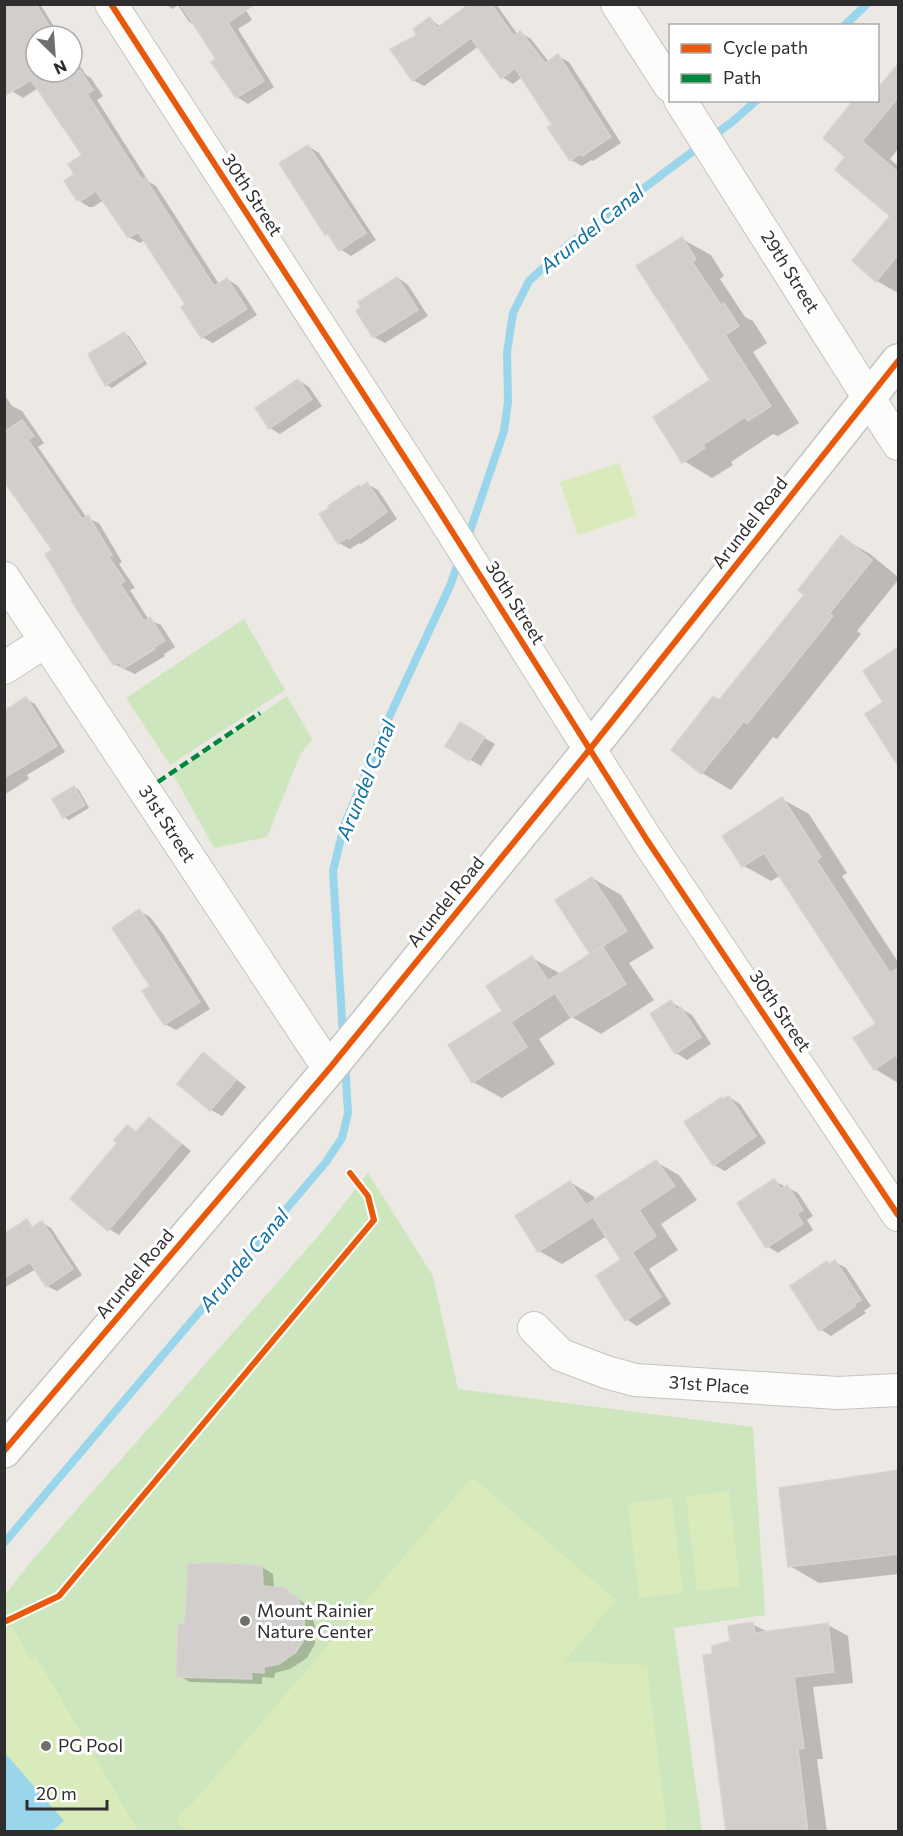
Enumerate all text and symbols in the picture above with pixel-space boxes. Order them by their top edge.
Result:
north arrow [24,24,84,84]
legend [669,24,879,102]
text: Cycle path [723,36,808,58]
text: N [51,57,70,79]
text: Path [723,66,761,88]
street label: 30th Street [218,149,288,240]
water label: Arundel Canal [534,178,649,278]
street label: 29th Street [757,226,825,317]
street label: Arundel Road [707,472,792,572]
street label: 30th Street [482,557,550,648]
water label: Arundel Canal [330,716,400,844]
street label: 31st Street [135,781,201,866]
street label: Arundel Road [402,852,488,951]
street label: 30th Street [745,965,816,1056]
water label: Arundel Canal [193,1202,294,1316]
street label: Arundel Road [90,1224,178,1323]
street label: 31st Place [668,1370,750,1398]
place label: Mount Rainier Nature Center [257,1599,374,1642]
marker: Mount Rainier Nature Center [238,1614,252,1628]
place label: PG Pool [58,1734,123,1756]
marker: PG Pool [39,1739,53,1753]
scale bar [27,1773,106,1811]
text: 20 m [36,1782,77,1804]

